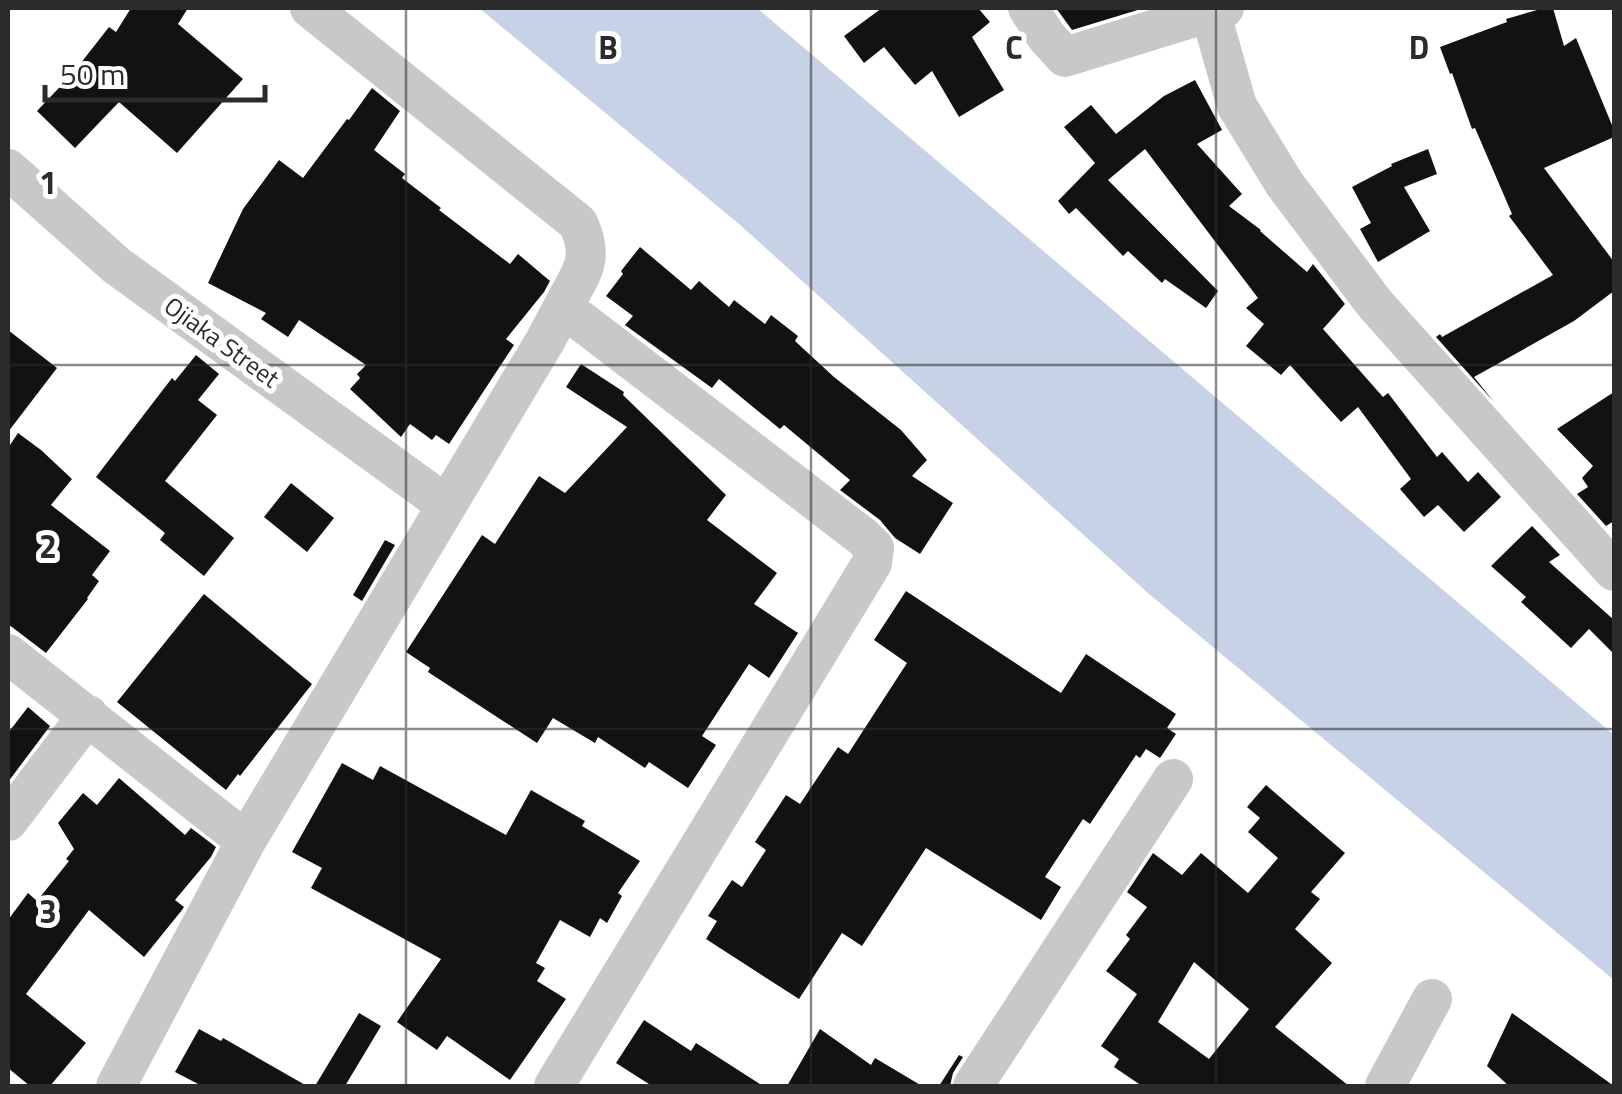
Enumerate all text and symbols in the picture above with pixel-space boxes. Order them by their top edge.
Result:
text: B [598,23,618,71]
text: C [1005,23,1023,71]
text: D [1409,23,1429,71]
scale bar [45,40,265,102]
text: 50 m [60,51,125,97]
text: 1 [39,158,57,206]
street label: Ojiaka Street [156,287,288,397]
text: 2 [39,522,57,570]
text: 3 [39,887,57,935]

